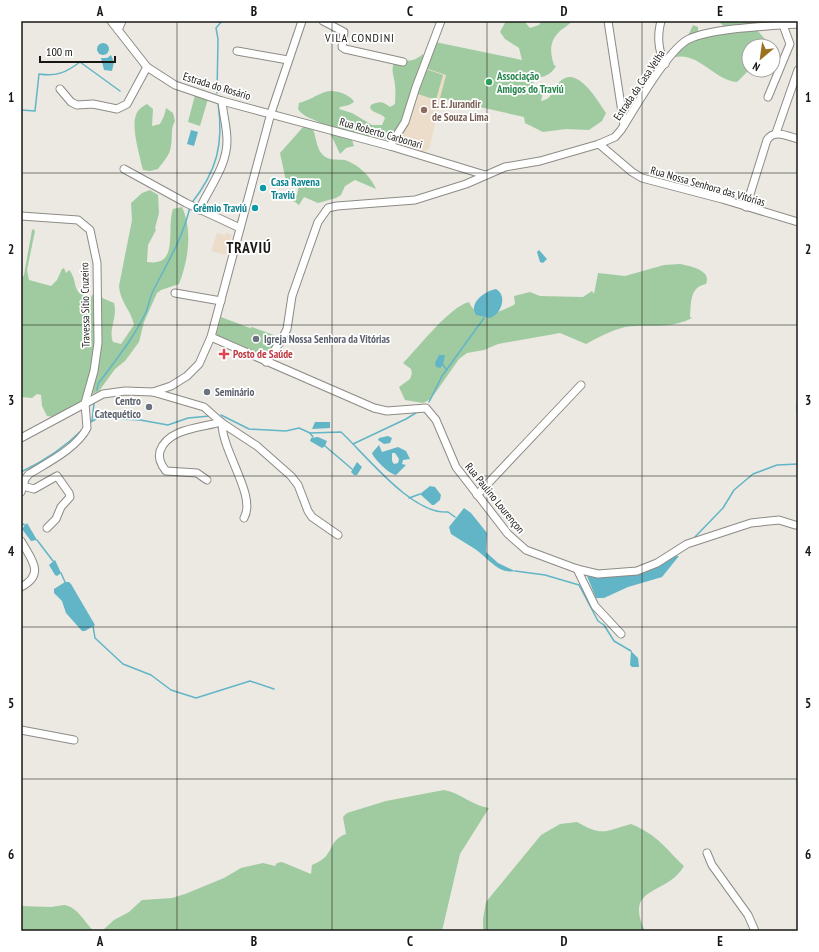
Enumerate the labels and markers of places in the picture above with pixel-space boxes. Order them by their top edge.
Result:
place label: Associação Amigos do Traviú [496,69,564,96]
marker: Associação Amigos do Traviú [484,77,494,87]
place label: E. E. Jurandir de Souza Lima [432,97,489,124]
marker: E. E. Jurandir de Souza Lima [419,105,429,115]
place label: Casa Ravena Traviú [271,175,320,202]
marker: Casa Ravena Traviú [258,183,268,193]
place label: Grêmio Traviú [193,201,247,215]
marker: Grêmio Traviú [250,203,260,213]
place label: Igreja Nossa Senhora da Vitórias [264,332,390,346]
marker: Igreja Nossa Senhora da Vitórias [251,334,261,344]
place label: Posto de Saúde [233,347,293,361]
marker: Posto de Saúde [218,348,230,360]
place label: Seminário [215,385,254,399]
marker: Seminário [202,387,212,397]
place label: Centro Catequético [95,394,141,421]
marker: Centro Catequético [144,402,154,412]

